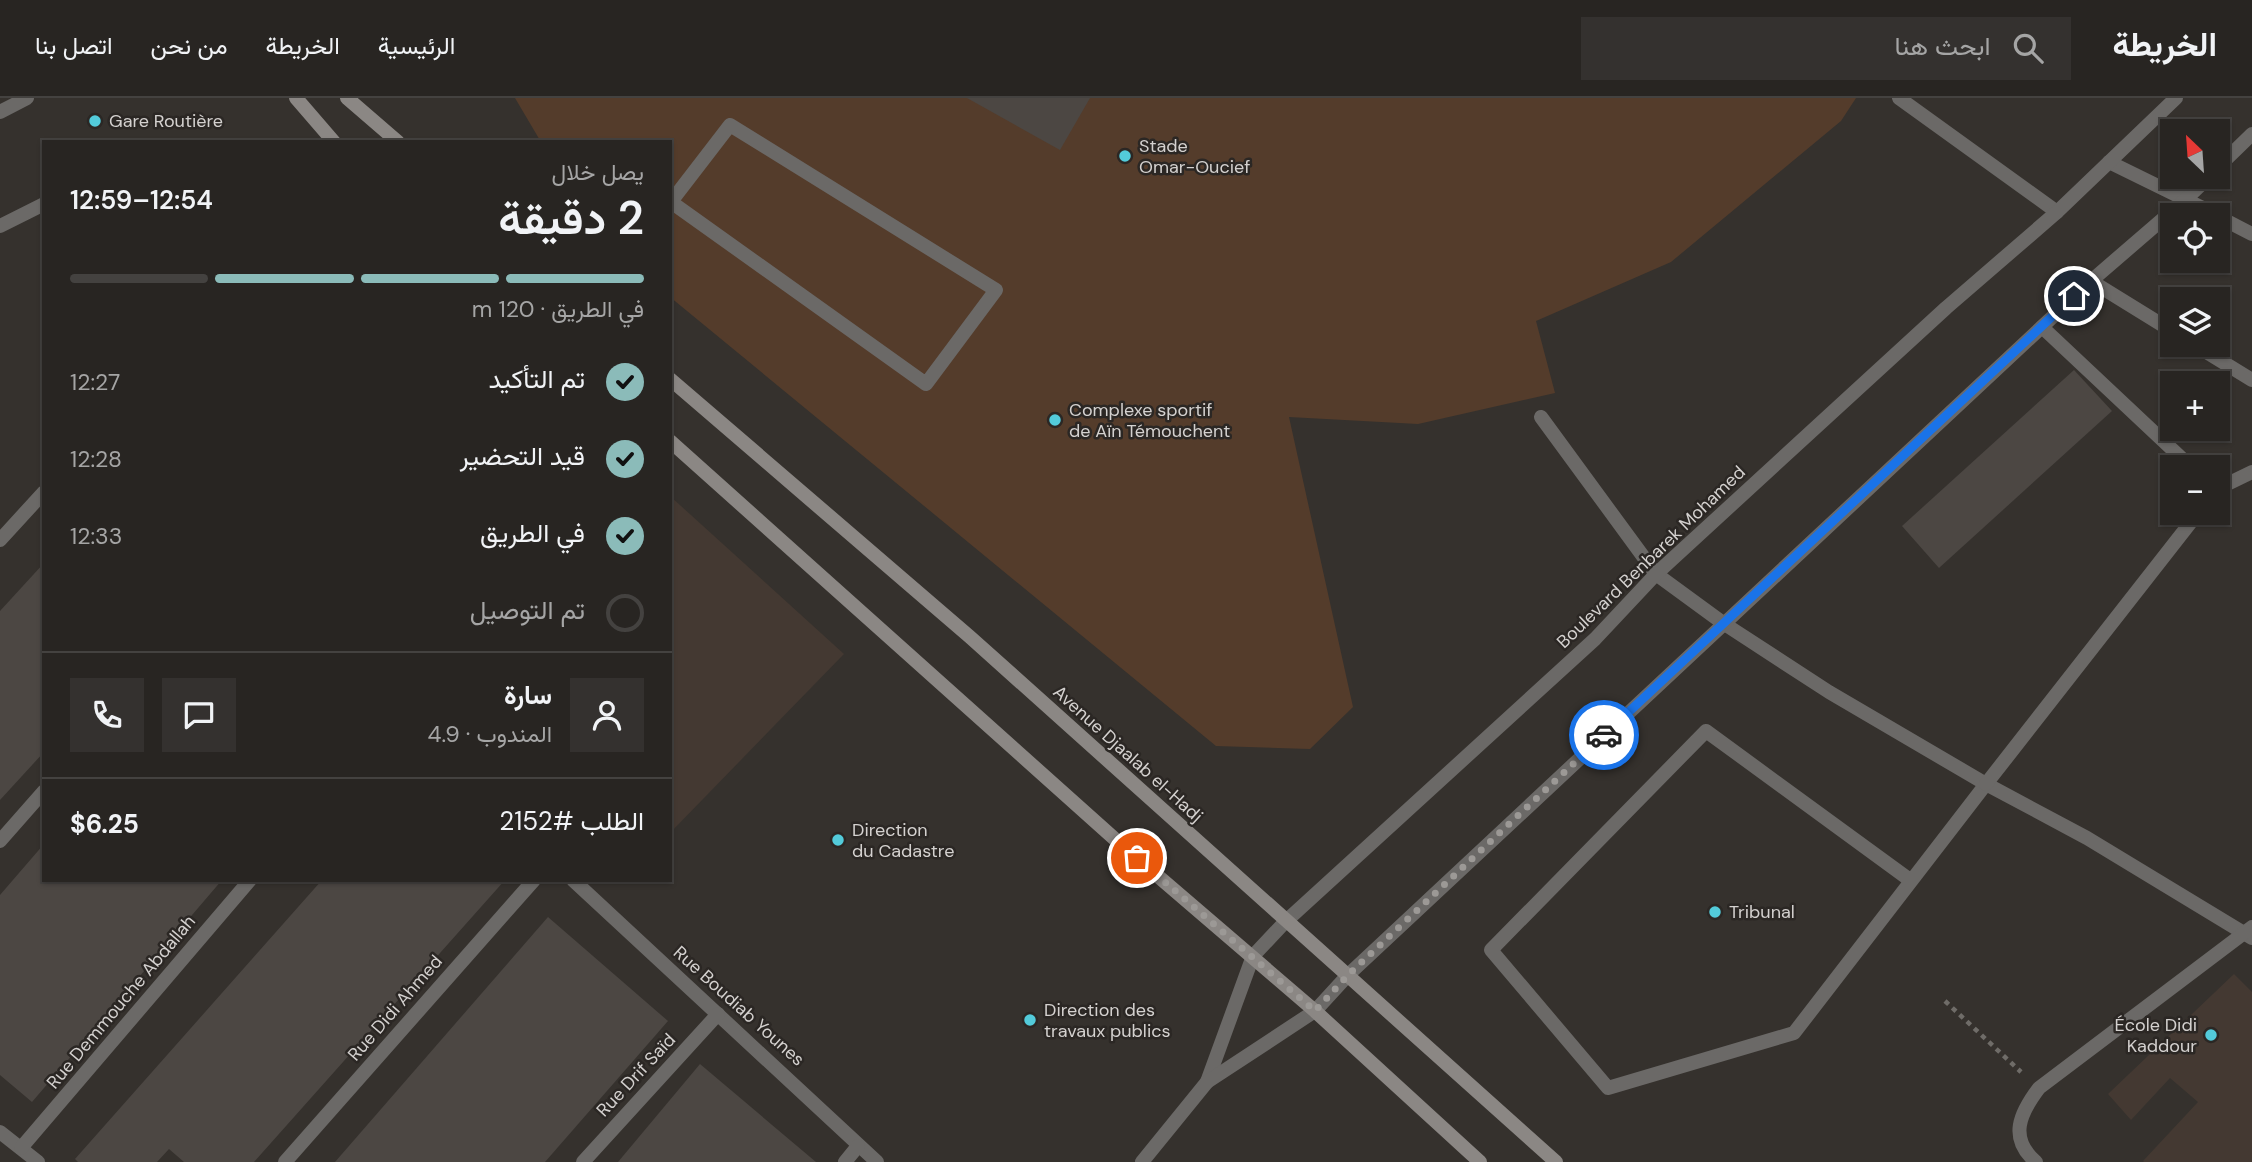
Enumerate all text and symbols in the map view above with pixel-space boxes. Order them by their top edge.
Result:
search box [1581,17,2071,80]
text: الخريطة [2113,23,2217,66]
text: ابحث هنا [1894,29,1991,63]
icon: search [2009,29,2047,67]
text: اتصل بنا [35,30,112,61]
text: من نحن [150,30,228,61]
text: الخريطة [266,30,340,61]
text: الرئيسية [378,30,455,61]
place label: Gare Routière [109,109,223,133]
marker: Gare Routière [87,113,103,129]
north arrow [2160,119,2230,189]
map controls [2160,119,2230,525]
place label: Stade Omar-Oucief [1139,134,1250,179]
marker: Stade Omar-Oucief [1117,148,1133,164]
text: يصل خلال [552,157,644,187]
text: 12:54–12:59 [70,183,213,217]
text: 2 دقيقة [498,188,644,248]
button: locate [2160,203,2230,273]
pin [2044,266,2104,326]
icon: home [2055,277,2093,315]
button: layers [2160,287,2230,357]
text: في الطريق · 120 m [472,294,644,324]
text: تم التأكيد [489,362,585,396]
icon: check [606,363,644,401]
text: 12:27 [70,367,120,397]
button: + [2160,371,2230,441]
place label: Complexe sportif de Aïn Témouchent [1069,398,1230,443]
marker: Complexe sportif de Aïn Témouchent [1047,412,1063,428]
text: قيد التحضير [460,439,585,473]
icon: check [606,440,644,478]
text: 12:28 [70,444,122,474]
button: − [2160,455,2230,525]
street label: Boulevard Benbarek Mohamed [1552,460,1750,654]
text: في الطريق [480,516,585,550]
icon: check [606,517,644,555]
text: 12:33 [70,521,122,551]
text: تم التوصيل [470,593,585,627]
button: phone [70,678,144,752]
button: chat [162,678,236,752]
text: سارة [504,678,552,712]
button: person [570,678,644,752]
street label: Avenue Djaalab el-Hadj [1048,680,1208,828]
courier [1569,700,1639,770]
icon: car [1585,716,1623,754]
text: المندوب · 4.9 [427,719,552,749]
text: الطلب #2152 [499,804,644,838]
text: $6.25 [70,807,139,841]
place label: Direction du Cadastre [852,818,954,863]
pin [1107,828,1167,888]
marker: Direction du Cadastre [830,832,846,848]
icon: bag [1118,839,1156,877]
place label: Tribunal [1729,900,1795,924]
marker: Tribunal [1707,904,1723,920]
street label: Rue Demmouche Abdallah [41,910,201,1094]
street label: Rue Boudiab Younes [668,941,810,1071]
street label: Rue Didi Ahmed [342,950,448,1066]
place label: Direction des travaux publics [1044,998,1171,1043]
marker: Direction des travaux publics [1022,1012,1038,1028]
place label: École Didi Kaddour [2115,1013,2197,1058]
marker: École Didi Kaddour [2203,1027,2219,1043]
street label: Rue Drif Saïd [591,1028,681,1122]

